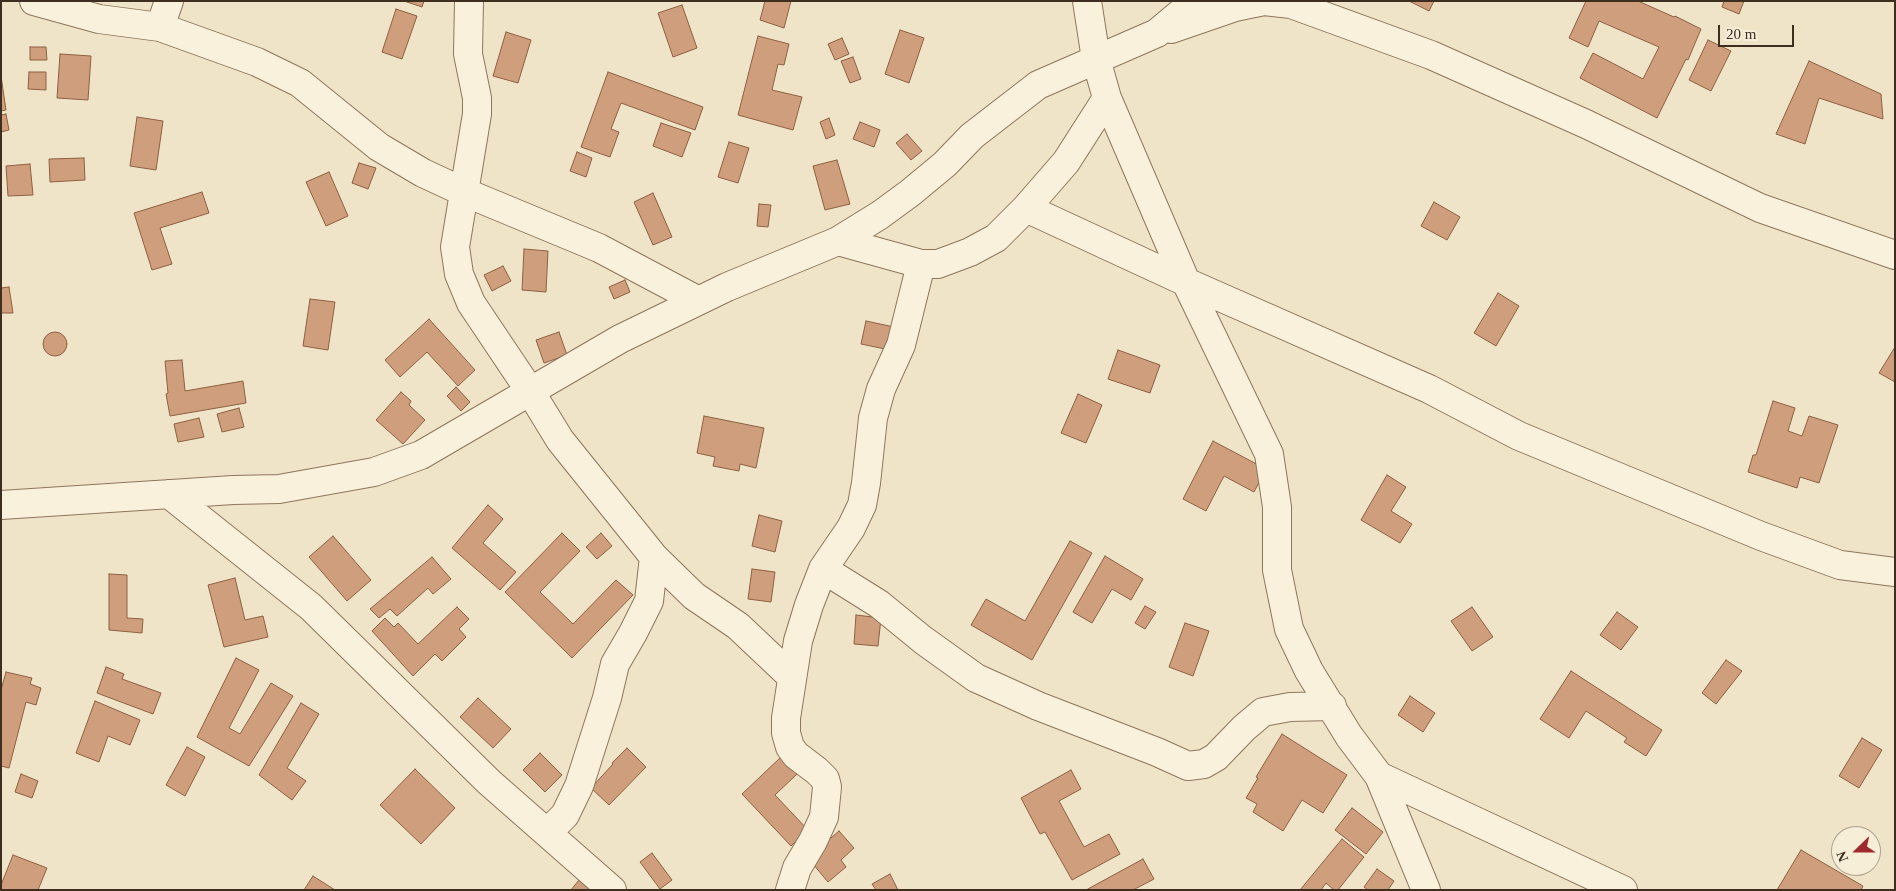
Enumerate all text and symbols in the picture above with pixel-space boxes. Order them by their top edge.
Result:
scale bar [1721,15,1797,47]
text: 20 m [1726,26,1756,42]
north arrow [1831,826,1881,876]
text: N [1834,849,1851,864]

